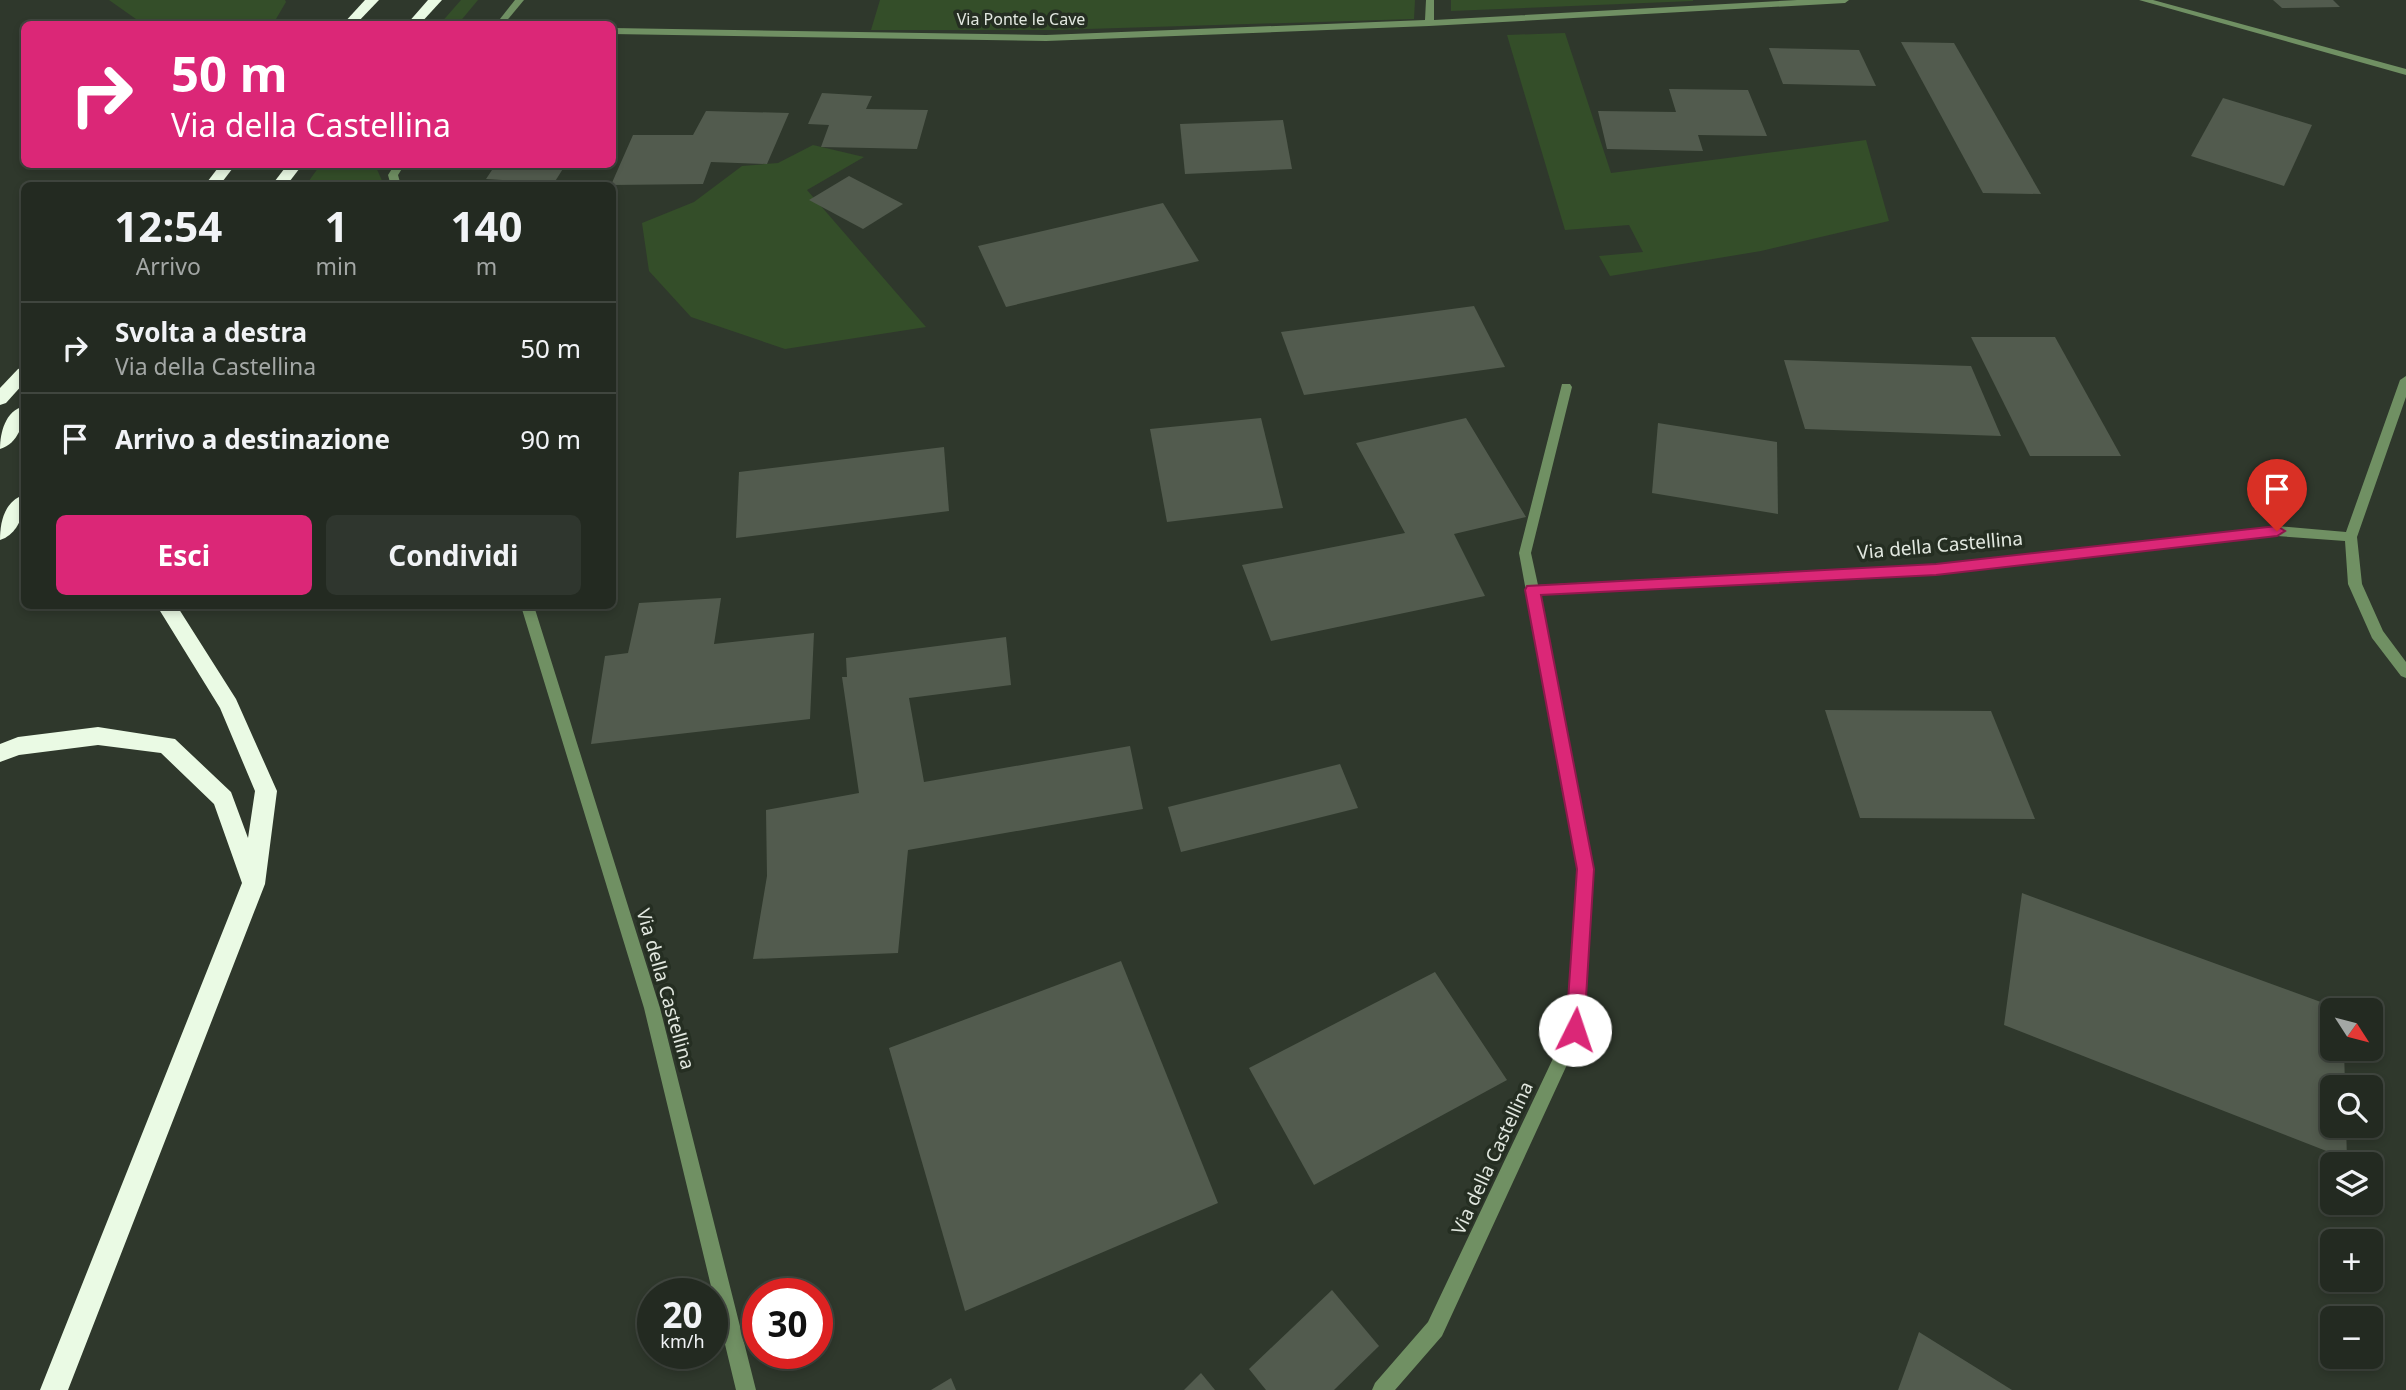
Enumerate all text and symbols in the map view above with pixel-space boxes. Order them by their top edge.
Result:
street label: Via Ponte le Cave [957,8,1085,30]
text: 50 m [171,40,288,106]
icon: right [56,49,147,140]
text: Via della Castellina [171,103,451,146]
text: 12:54 [114,197,222,254]
text: 1 [324,197,348,254]
text: 140 [451,197,523,254]
text: Arrivo [136,250,201,282]
text: min [316,250,357,282]
text: m [476,250,497,282]
text: Svolta a destra [115,314,307,350]
icon: right [56,329,94,367]
text: 50 m [520,330,581,366]
text: Via della Castellina [115,350,316,382]
icon: arrive [56,420,94,458]
text: Arrivo a destinazione [115,421,390,457]
text: 90 m [520,421,581,457]
pin [2247,459,2307,531]
icon: arrive [2258,470,2296,508]
button: Esci [56,515,312,595]
button: Condividi [326,515,581,595]
street label: Via della Castellina [1856,525,2024,565]
street label: Via della Castellina [631,906,701,1072]
position arrow [1538,993,1612,1067]
north arrow [2320,998,2384,1060]
map controls [2320,998,2383,1369]
button: search [2320,1075,2383,1138]
street label: Via della Castellina [1445,1077,1539,1239]
button: layers [2320,1152,2383,1215]
button: + [2320,1229,2383,1292]
speed limit sign: 30 [742,1278,833,1369]
text: 20 [662,1291,703,1338]
button: − [2320,1306,2383,1369]
text: km/h [660,1329,705,1353]

